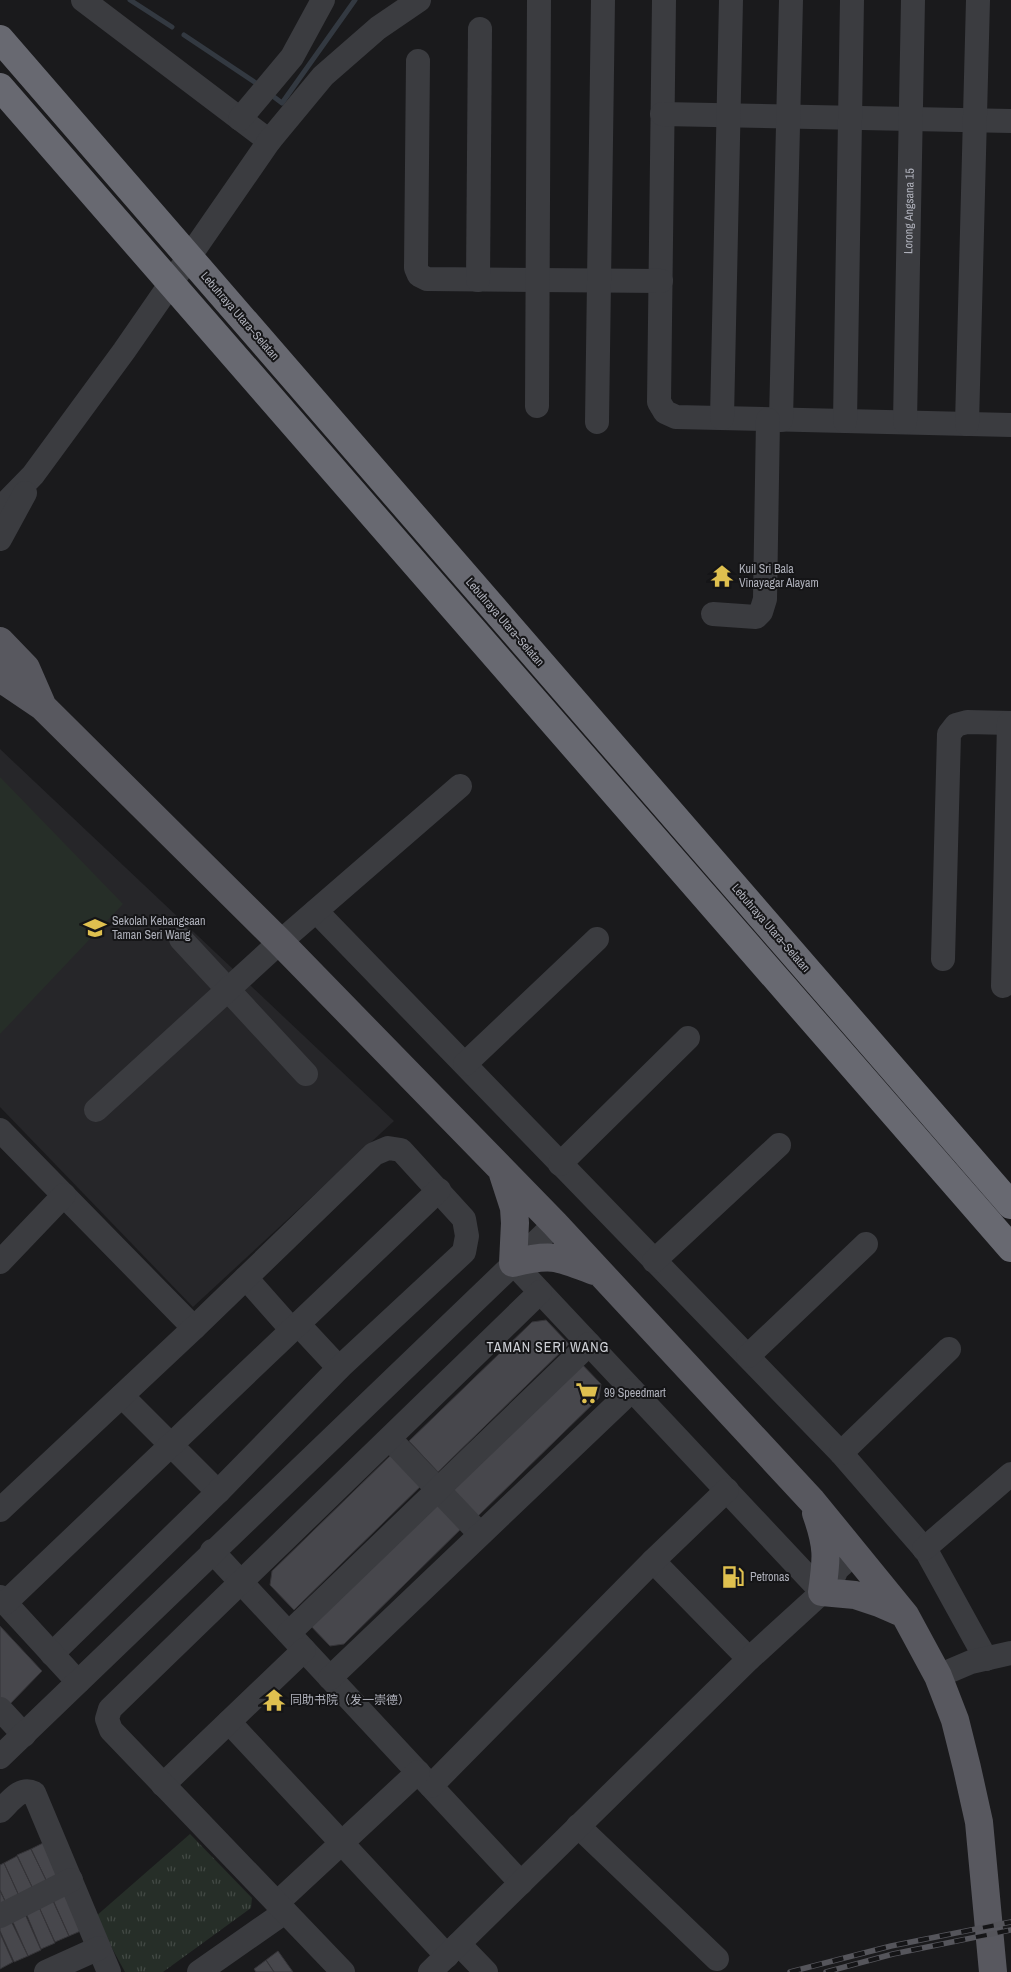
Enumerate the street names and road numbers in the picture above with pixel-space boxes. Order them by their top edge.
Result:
street label: Lorong Angsana 15 [900,168,918,254]
street label: Lebuhraya Utara–Selatan [197,268,283,364]
street label: Lebuhraya Utara–Selatan [462,574,548,670]
street label: Lebuhraya Utara–Selatan [728,880,814,976]

